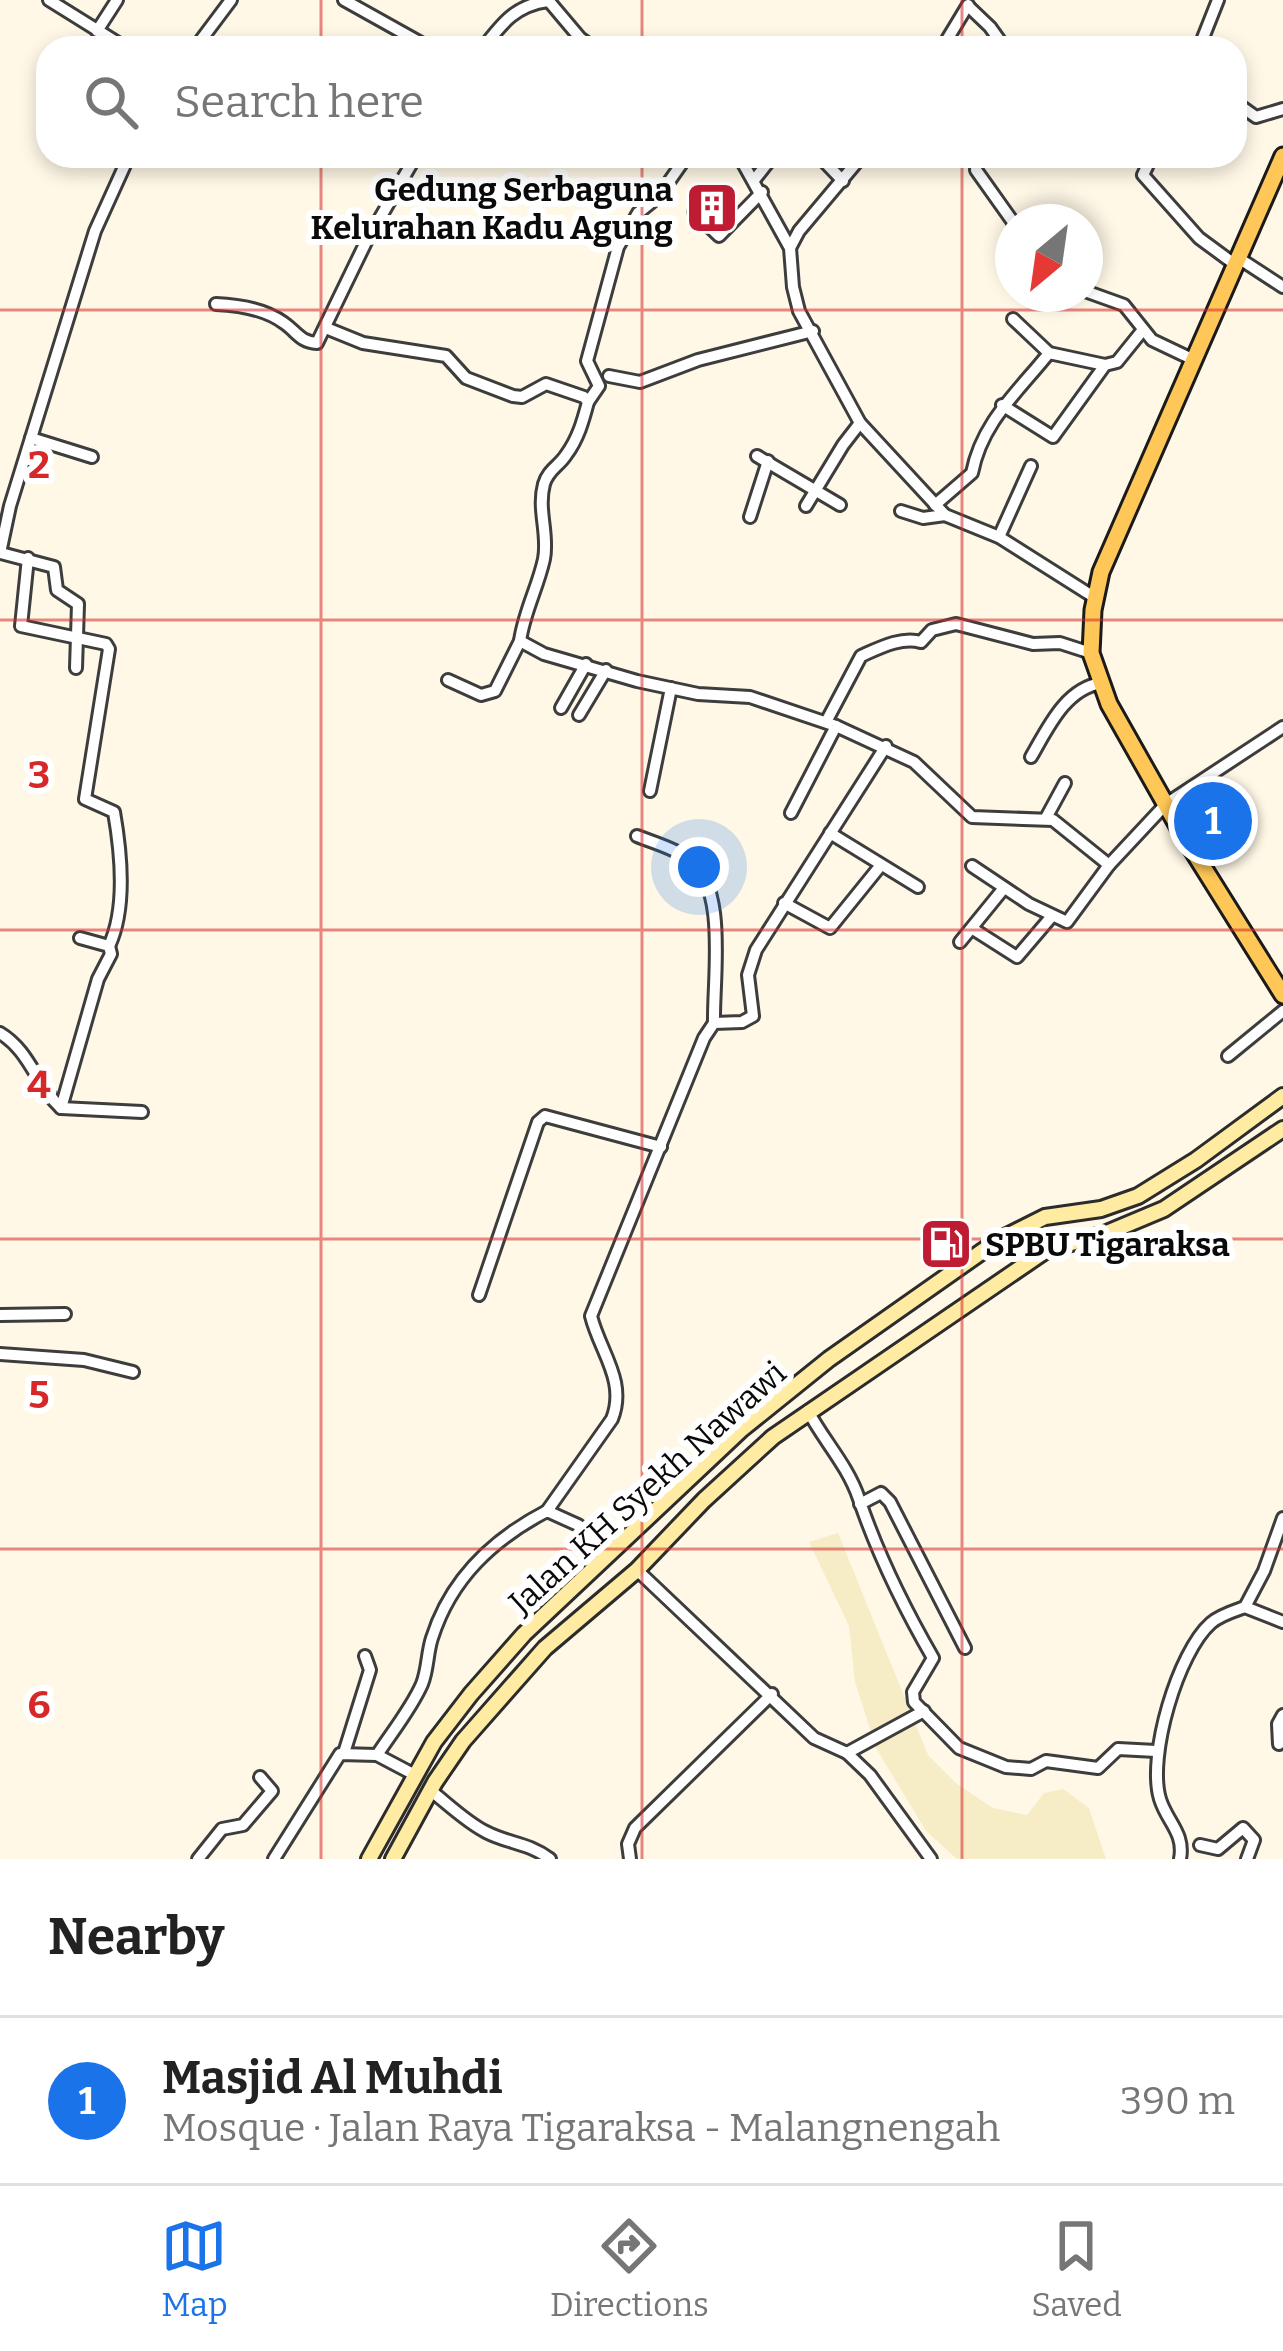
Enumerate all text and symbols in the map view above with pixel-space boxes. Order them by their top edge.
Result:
search box [36,36,1247,168]
icon: search [78,69,144,135]
text: Search here [174,75,424,129]
place label: Gedung Serbaguna Kelurahan Kadu Agung [310,170,673,248]
building icon: Gedung Serbaguna Kelurahan Kadu Agung [684,180,740,236]
north arrow [995,204,1103,312]
text: 2 [28,442,50,488]
text: 3 [28,752,50,798]
pin: 1 [1174,776,1252,866]
your location [669,837,729,897]
text: 4 [27,1062,51,1108]
fuel station icon: SPBU Tigaraksa [918,1216,974,1272]
place label: SPBU Tigaraksa [985,1225,1230,1265]
street label: Jalan KH Syekh Nawawi [500,1353,794,1623]
text: 5 [28,1372,50,1418]
text: 6 [27,1682,51,1728]
text: Nearby [48,1906,224,1968]
text: Masjid Al Muhdi [162,2051,503,2105]
text: 1 [79,2078,95,2124]
text: 390 m [1120,2078,1235,2124]
text: Mosque · Jalan Raya Tigaraksa - Malangnengah [162,2105,1000,2151]
tab: Map [161,2213,228,2325]
tab: Directions [550,2213,709,2325]
tab: Saved [1031,2213,1122,2325]

